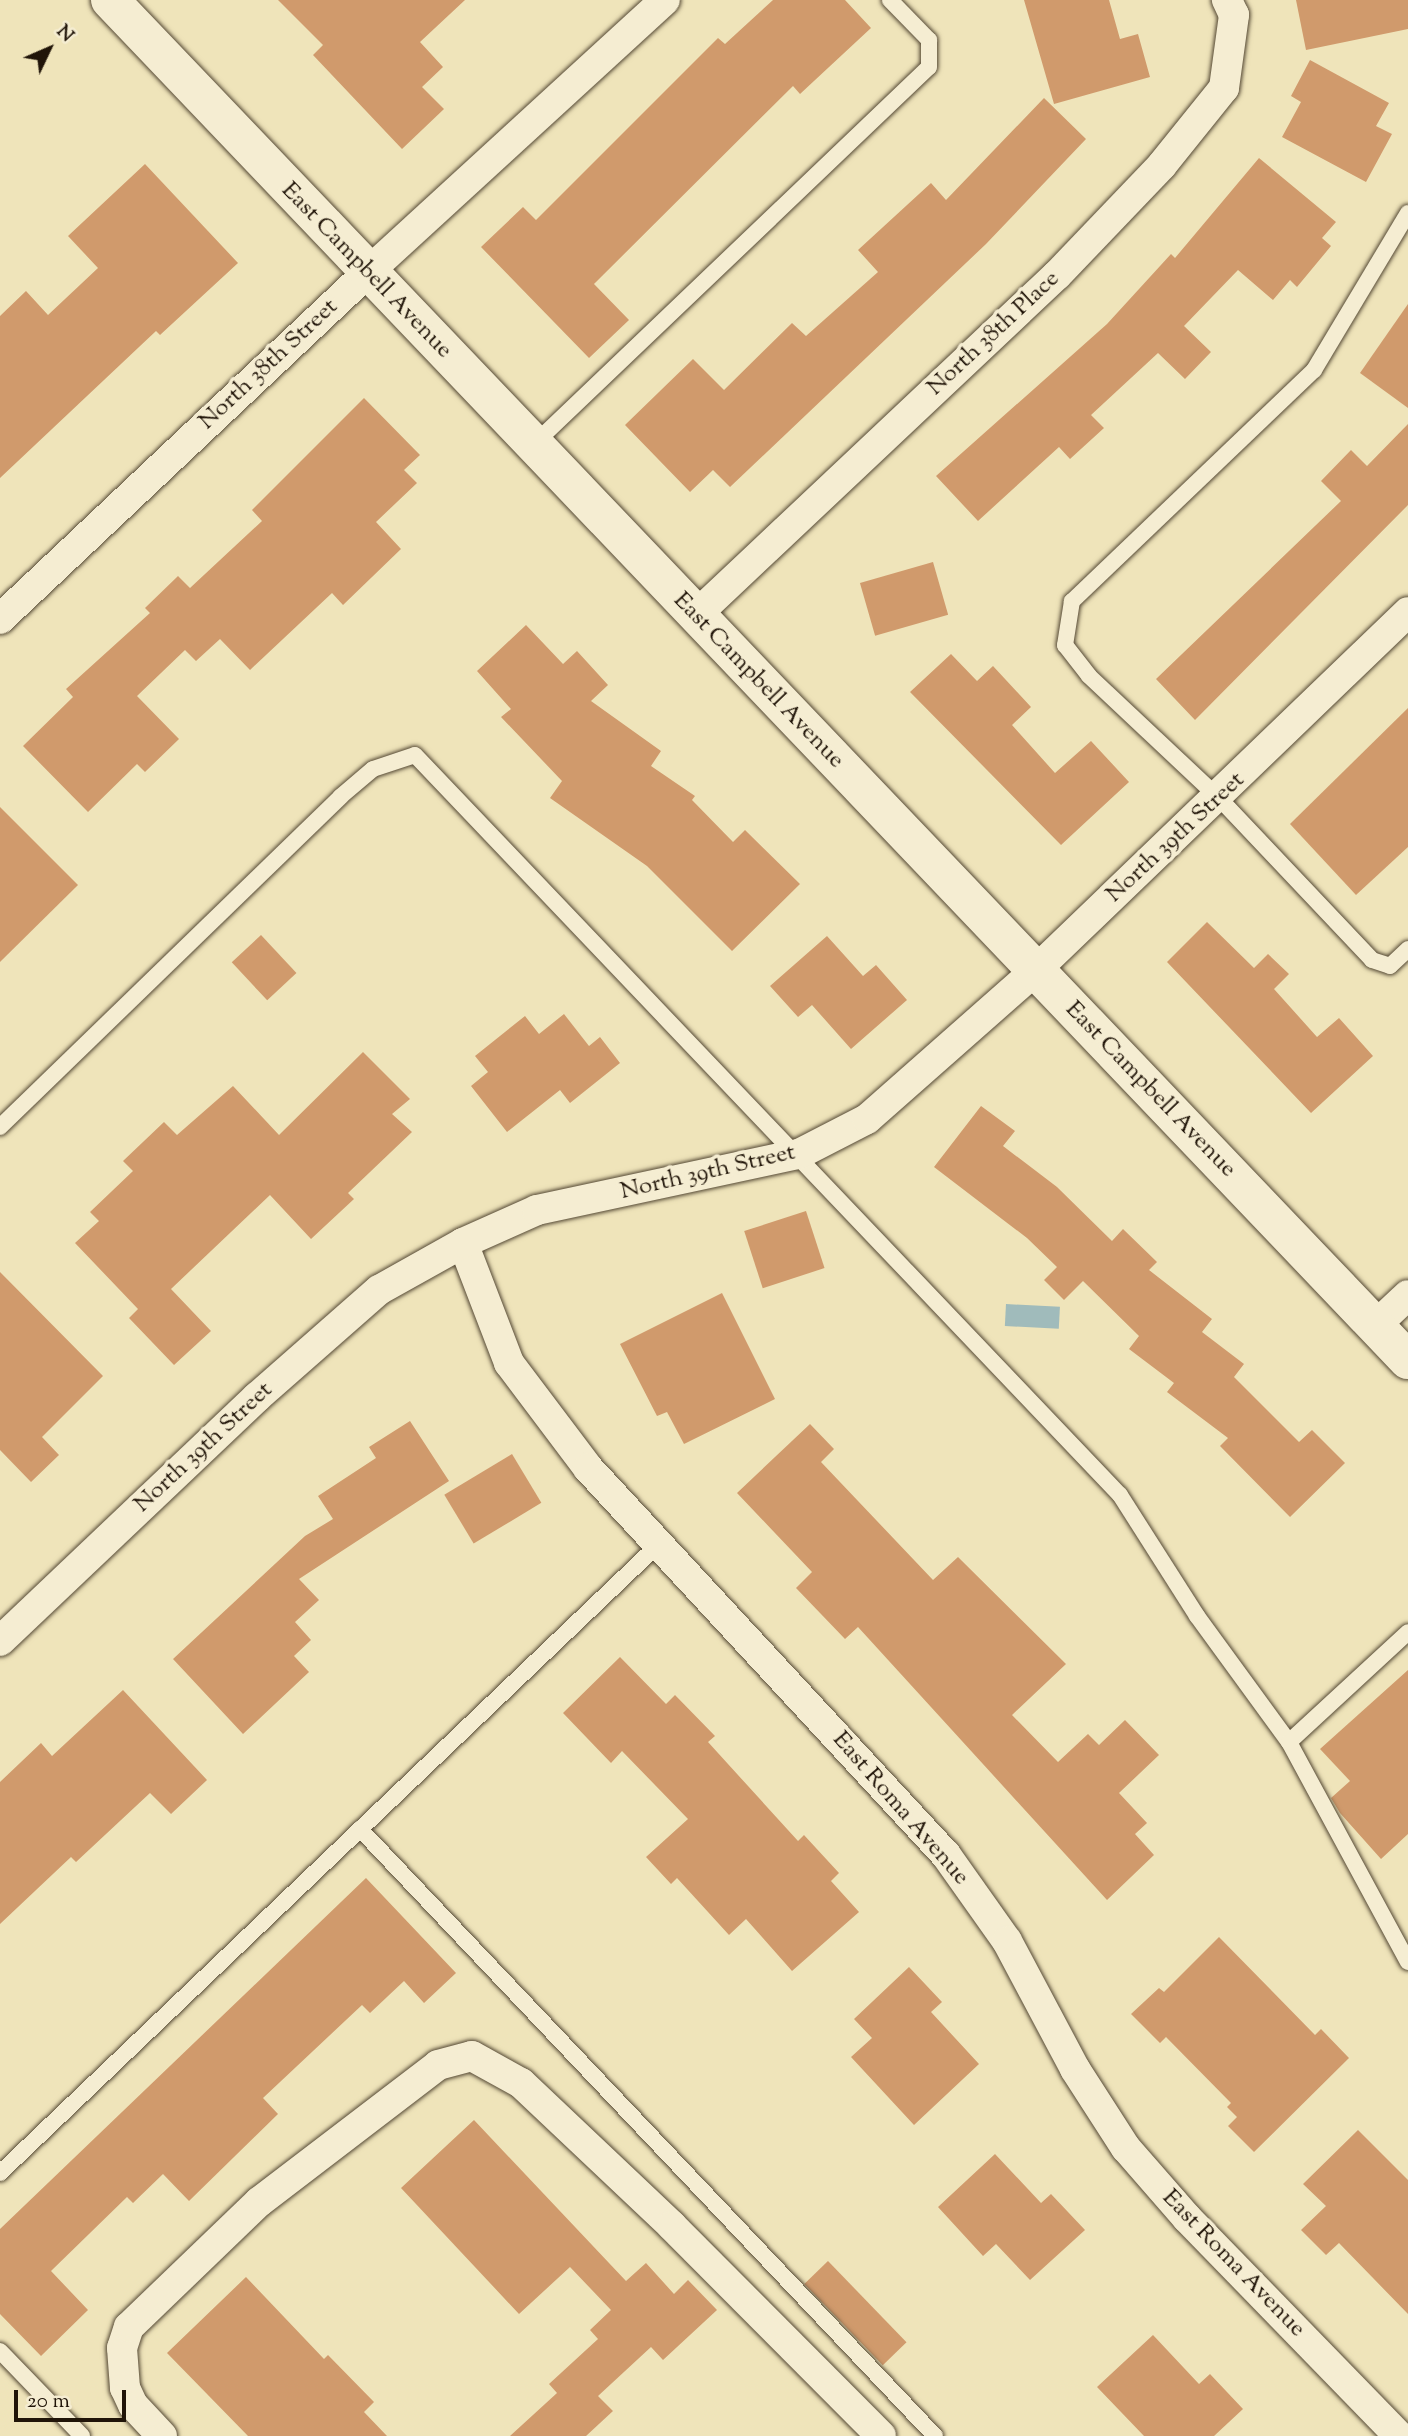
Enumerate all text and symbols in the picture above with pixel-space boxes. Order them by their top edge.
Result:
north arrow [14,14,84,84]
text: N [49,19,79,49]
street label: East Campbell Avenue [274,177,458,365]
street label: North 38th Place [922,265,1066,403]
street label: North 38th Street [194,293,344,437]
street label: East Campbell Avenue [666,587,850,775]
street label: North 39th Street [1101,767,1251,909]
street label: East Campbell Avenue [1058,996,1242,1184]
street label: North 39th Street [618,1139,798,1207]
street label: North 39th Street [129,1377,279,1519]
street label: East Roma Avenue [825,1726,975,1892]
street label: East Roma Avenue [1155,2184,1311,2344]
scale bar [18,2376,130,2420]
text: 20 m [27,2387,70,2417]

